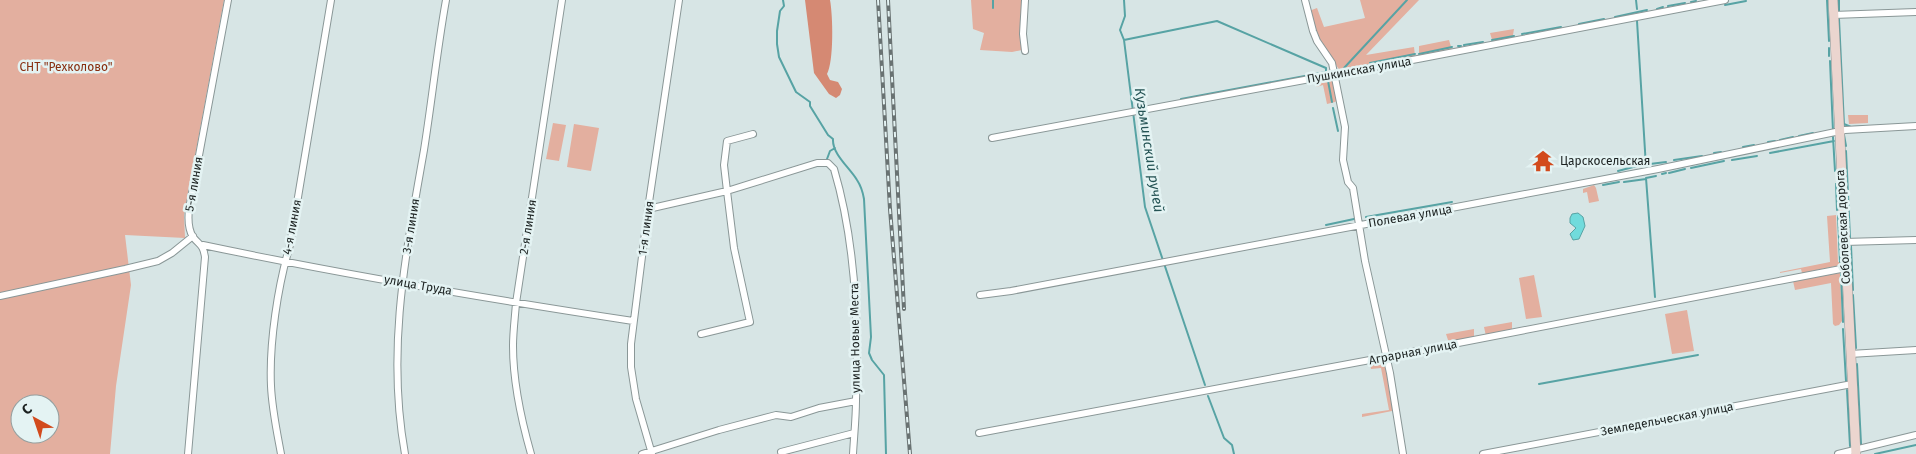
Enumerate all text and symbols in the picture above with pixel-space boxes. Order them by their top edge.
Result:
street label: Пушкинская улица [1306,54,1412,86]
park label: СНТ "Рехколово" [19,60,113,74]
water label: Кузьминский ручей [1131,86,1167,214]
temple icon: Царскосельская [1530,148,1556,174]
place label: Царскосельская [1560,154,1650,168]
street label: 5-я линия [182,155,206,213]
street label: Соболевская дорога [1833,169,1853,285]
street label: 4-я линия [280,198,304,256]
street label: 3-я линия [400,198,422,254]
street label: 2-я линия [517,199,539,255]
street label: 1-я линия [635,200,657,256]
street label: Полевая улица [1367,202,1453,230]
street label: улица Труда [383,272,453,298]
street label: улица Новые Места [847,283,863,393]
street label: Аграрная улица [1368,337,1458,367]
north arrow [10,394,60,444]
street label: Земледельческая улица [1599,399,1735,439]
text: С [18,400,36,419]

